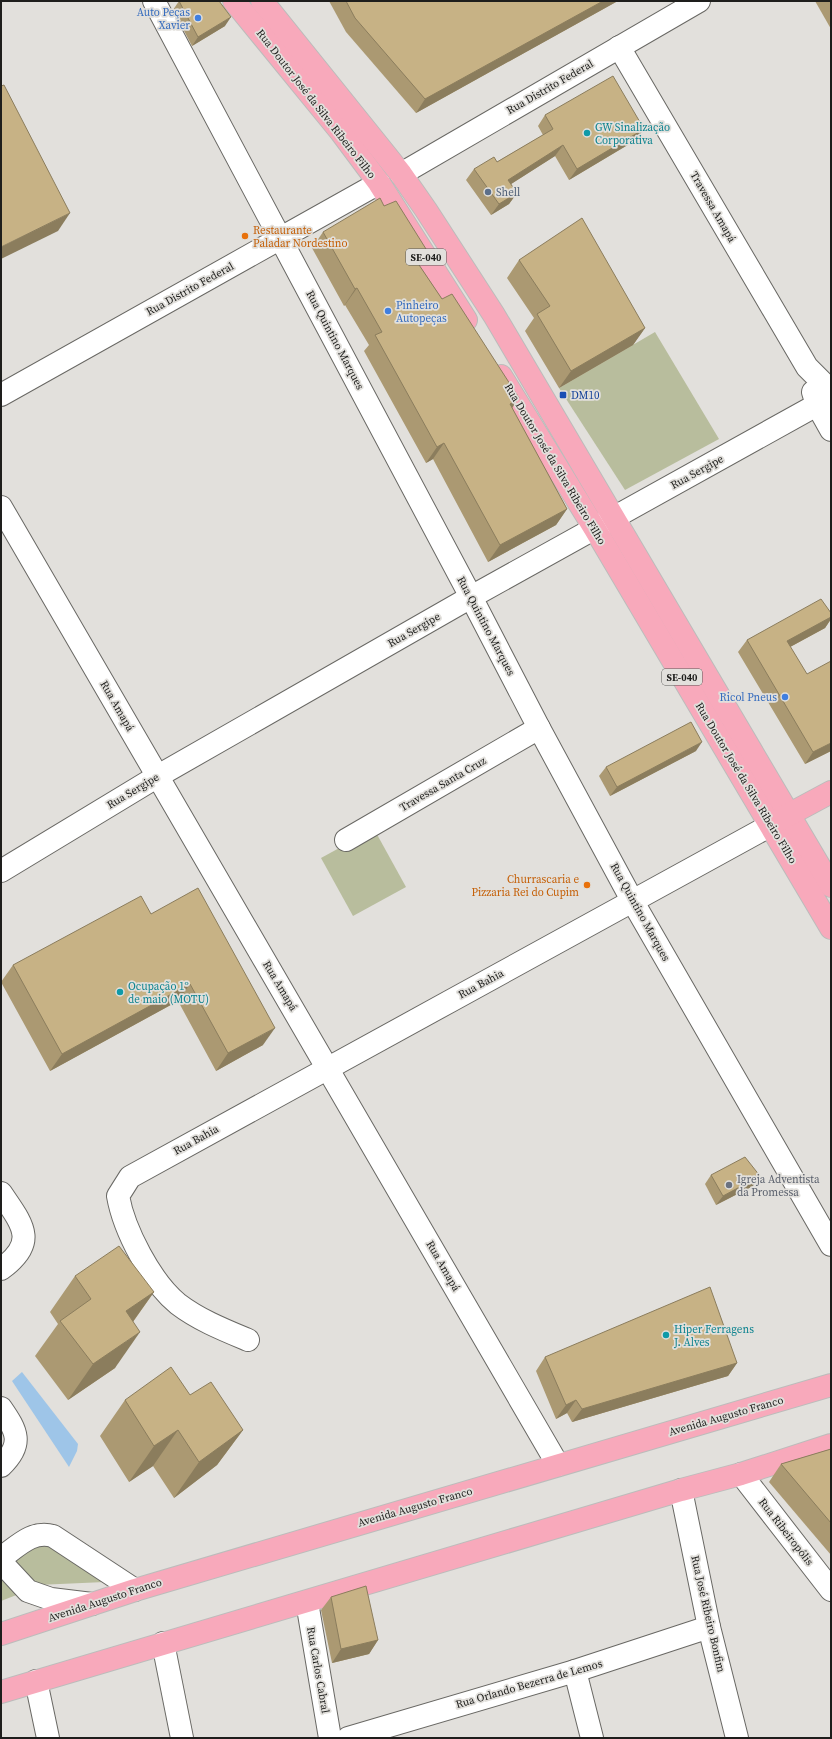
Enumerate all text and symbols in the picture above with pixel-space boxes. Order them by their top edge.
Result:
place label: Auto Peças Xavier [137,5,190,33]
marker: Auto Peças Xavier [193,13,203,23]
street label: Rua Doutor José da Silva Ribeiro Filho [253,26,379,182]
street label: Rua Distrito Federal [504,56,596,118]
place label: GW Sinalização Corporativa [595,120,670,148]
marker: GW Sinalização Corporativa [582,128,592,138]
street label: Travessa Amapá [687,169,740,246]
place label: Shell [496,185,520,200]
marker: Shell [483,187,493,197]
place label: Restaurante Paladar Nordestino [253,223,347,251]
marker: Restaurante Paladar Nordestino [240,231,250,241]
road number: SE-040 [406,249,446,265]
street label: Rua Distrito Federal [144,259,236,319]
street label: Rua Quintino Marques [302,288,368,392]
place label: Pinheiro Autopeças [396,298,447,326]
marker: Pinheiro Autopeças [383,306,393,316]
street label: Rua Doutor José da Silva Ribeiro Filho [501,381,609,547]
place label: DM10 [571,388,600,403]
marker: DM10 [558,390,568,400]
street label: Rua Sergipe [668,451,726,493]
street label: Rua Quintino Marques [453,574,519,678]
street label: Rua Sergipe [385,609,443,651]
road number: SE-040 [662,669,702,685]
street label: Rua Amapá [96,678,138,734]
place label: Ricol Pneus [720,690,777,705]
marker: Ricol Pneus [780,692,790,702]
street label: Rua Doutor José da Silva Ribeiro Filho [692,700,800,866]
street label: Travessa Santa Cruz [397,753,489,815]
street label: Rua Sergipe [104,769,162,812]
street label: Rua Quintino Marques [607,860,673,964]
place label: Churrascaria e Pizzaria Rei do Cupim [471,872,579,900]
marker: Churrascaria e Pizzaria Rei do Cupim [582,880,592,890]
street label: Rua Amapá [259,958,301,1014]
street label: Rua Bahia [456,966,507,1002]
place label: Ocupação 1º de maio (MOTU) [128,979,209,1007]
marker: Ocupação 1º de maio (MOTU) [115,987,125,997]
street label: Rua Bahia [171,1121,222,1159]
place label: Igreja Adventista da Promessa [737,1172,820,1200]
marker: Igreja Adventista da Promessa [724,1180,734,1190]
street label: Rua Amapá [422,1238,464,1294]
place label: Hiper Ferragens J. Alves [673,1322,754,1350]
marker: Hiper Ferragens J. Alves [661,1330,671,1340]
street label: Avenida Augusto Franco [667,1392,785,1440]
street label: Avenida Augusto Franco [356,1483,474,1531]
street label: Rua Ribeiropólis [755,1495,817,1569]
street label: Rua José Ribeiro Bonfim [687,1554,729,1674]
street label: Avenida Augusto Franco [46,1575,164,1625]
street label: Rua Carlos Cabral [303,1626,333,1714]
street label: Rua Orlando Bezerra de Lemos [454,1656,604,1712]

